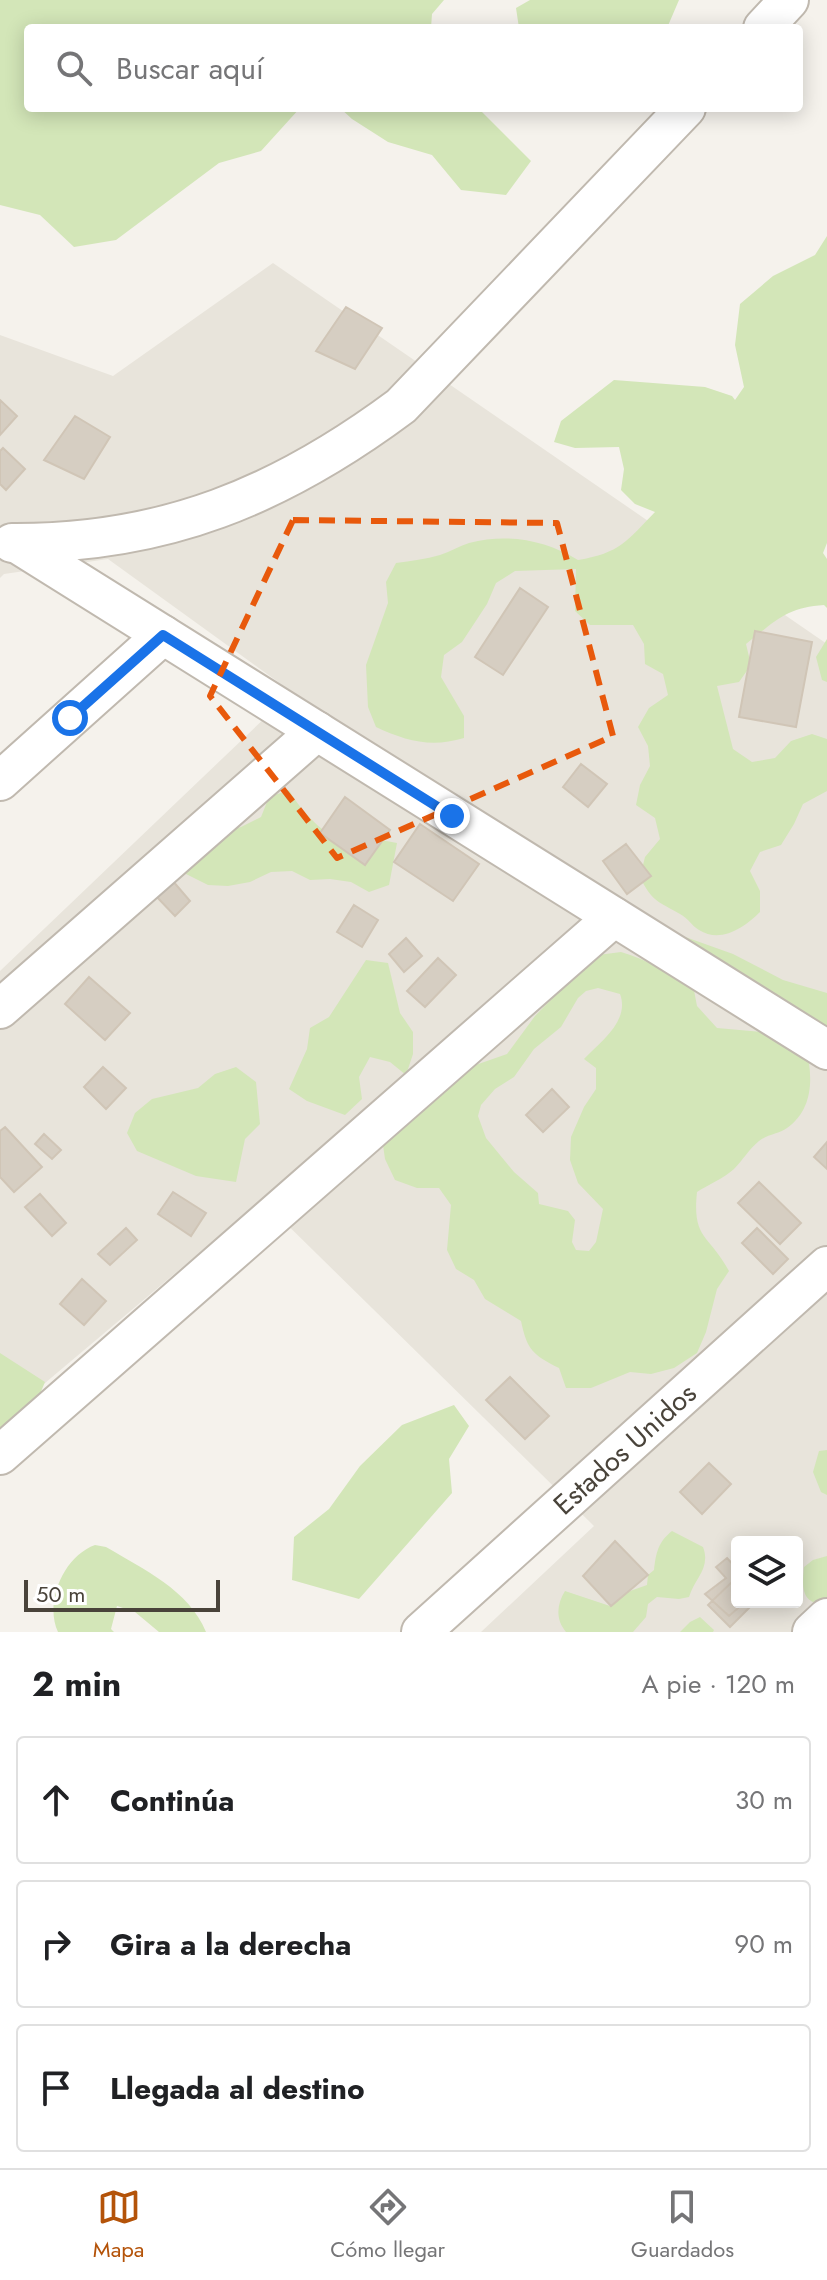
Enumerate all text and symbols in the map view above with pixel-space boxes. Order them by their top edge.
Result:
search box [24,24,803,112]
icon: search [52,46,96,90]
text: Buscar aquí [116,47,264,90]
route start [52,700,88,736]
route end [434,798,470,834]
street label: Estados Unidos [544,1373,705,1524]
map controls [731,1536,803,1608]
button: layers [731,1536,803,1608]
scale bar [24,1576,220,1612]
text: 50 m [36,1578,85,1610]
text: 2 min [32,1660,121,1709]
text: A pie · 120 m [641,1665,795,1703]
icon: ahead [34,1778,78,1822]
text: Continúa [110,1779,234,1822]
text: 30 m [735,1781,793,1819]
icon: right [34,1922,78,1966]
text: Gira a la derecha [110,1923,351,1966]
text: 90 m [734,1925,793,1963]
icon: arrive [34,2066,78,2110]
text: Llegada al destino [110,2067,365,2110]
tab: Mapa [93,2185,144,2265]
tab: Cómo llegar [330,2185,445,2265]
tab: Guardados [631,2185,734,2265]

